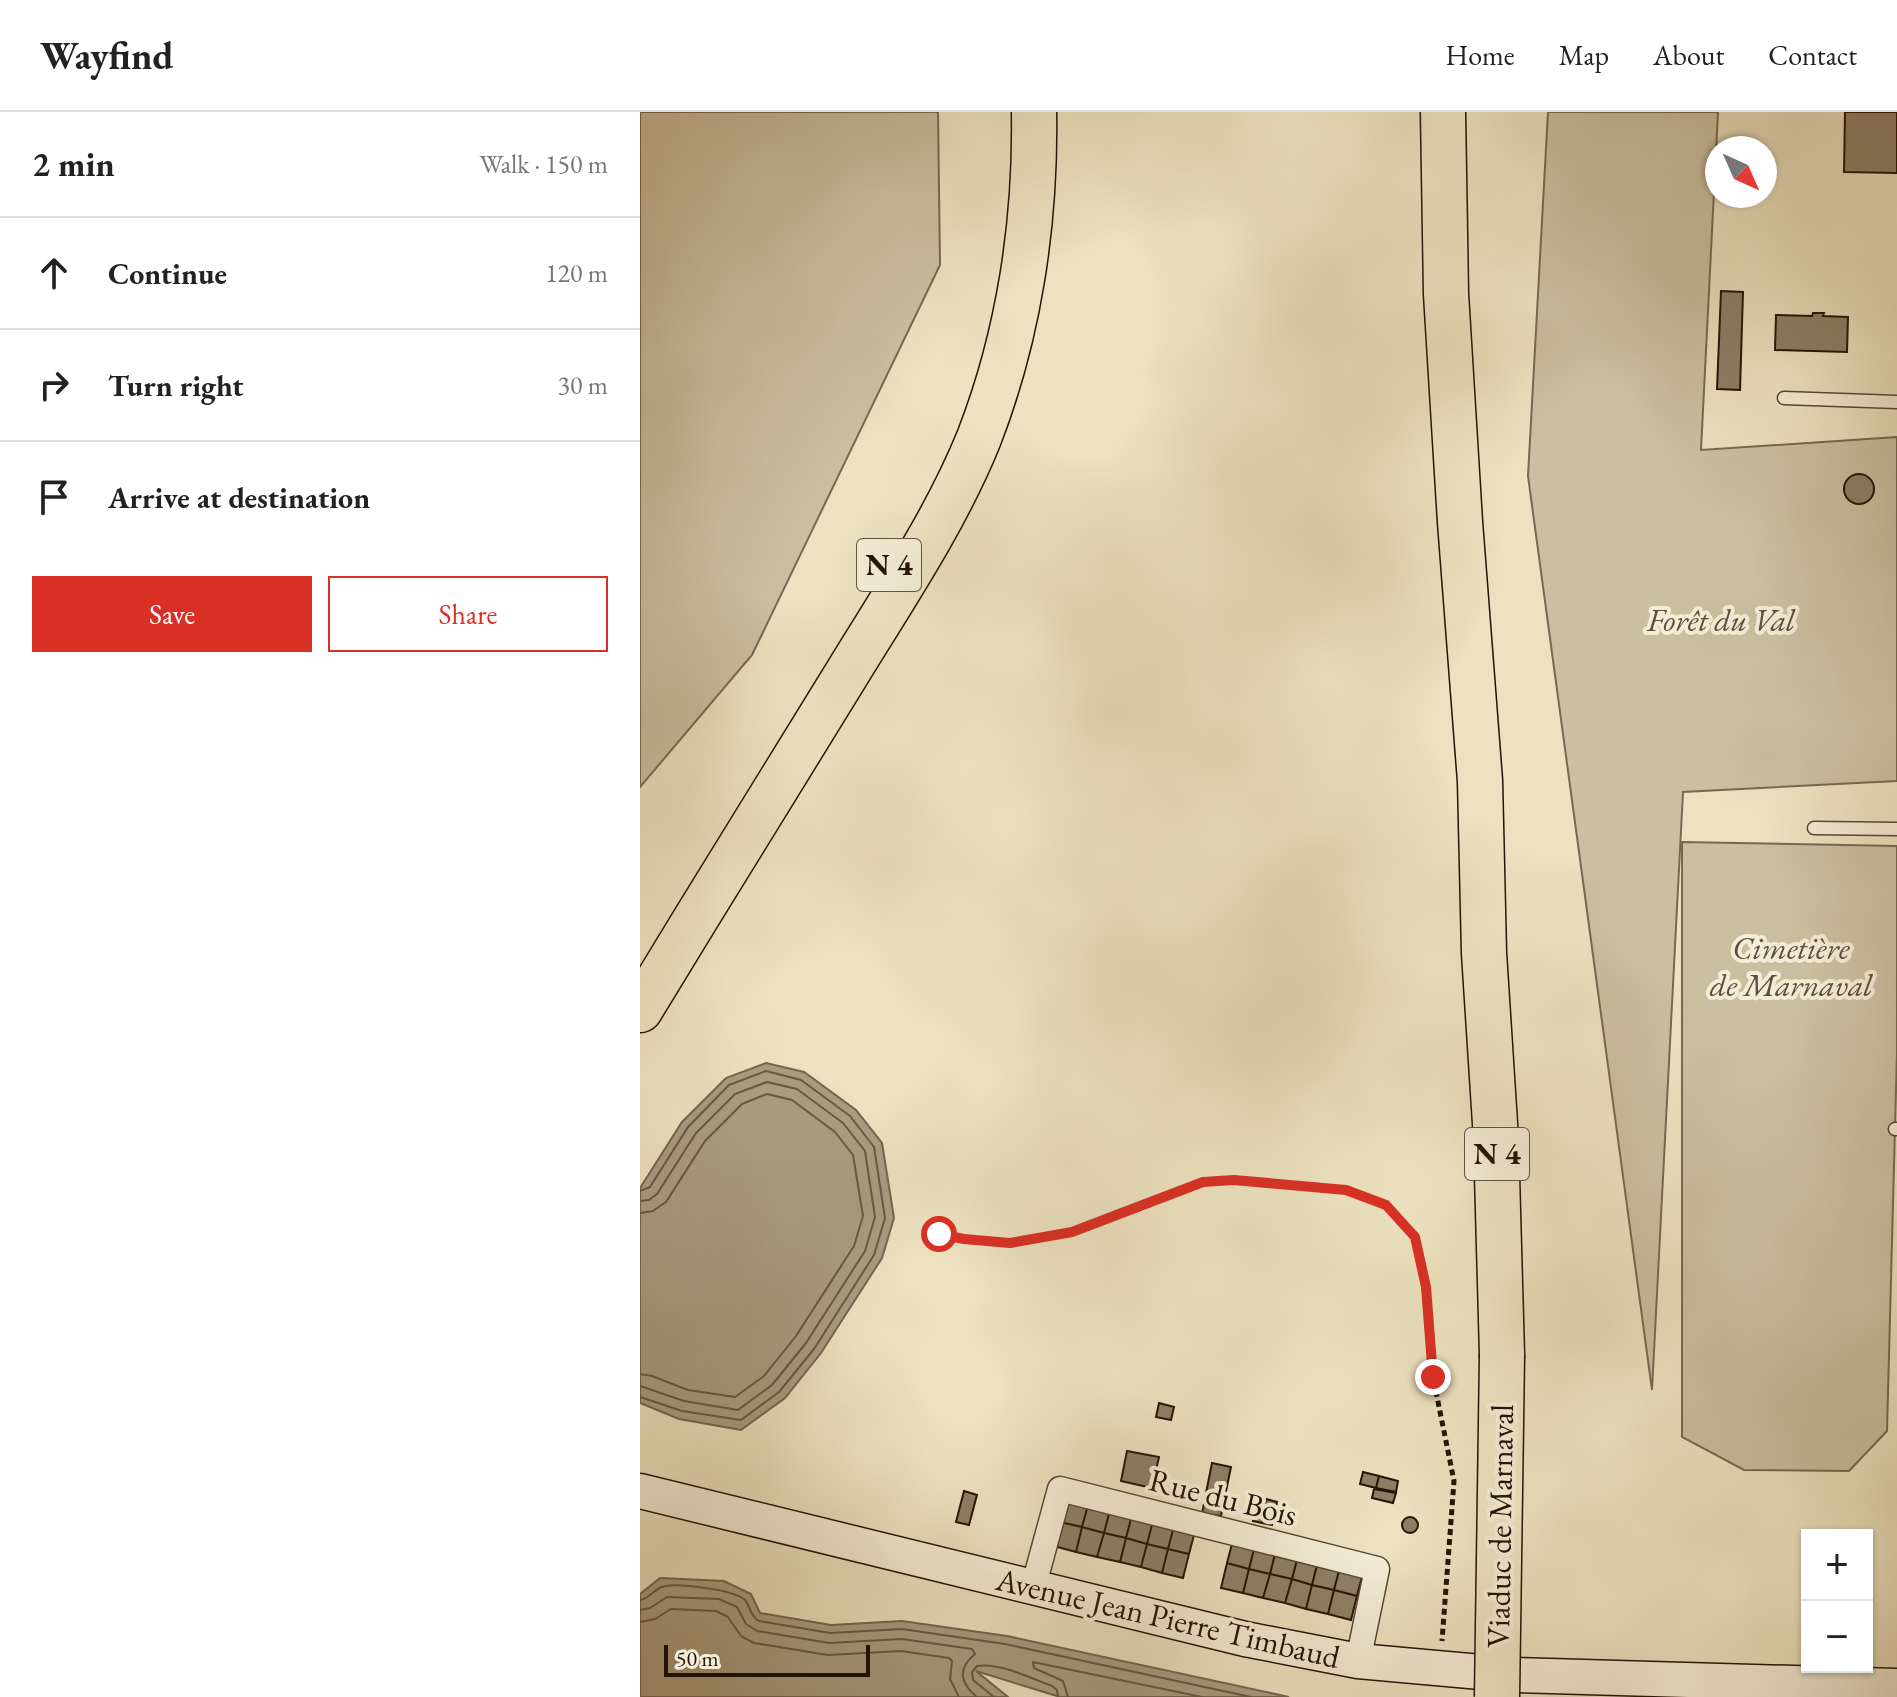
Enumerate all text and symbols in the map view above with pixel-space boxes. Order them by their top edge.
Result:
text: Wayfind [40,31,174,80]
text: Home [1445,37,1515,73]
text: Map [1559,37,1609,73]
text: About [1653,37,1724,73]
text: Contact [1768,37,1857,73]
north arrow [1705,136,1777,208]
text: 2 min [32,142,115,186]
text: Walk · 150 m [480,147,608,181]
icon: ahead [32,251,76,295]
text: Continue [108,254,227,293]
text: 120 m [545,256,608,290]
icon: right [32,363,76,407]
text: Turn right [108,366,244,405]
text: 30 m [558,368,608,402]
icon: arrive [32,475,76,519]
text: Arrive at destination [108,478,370,517]
road number: N 4 [857,539,921,591]
button: Save [32,576,312,652]
button: Share [328,576,608,652]
park label: Forêt du Val [1646,599,1796,641]
park label: Cimetière de Marnaval [1710,927,1873,1006]
road number: N 4 [1465,1128,1529,1180]
route start [921,1216,957,1252]
route end [1415,1359,1451,1395]
street label: Viaduc de Marnaval [1477,1403,1523,1648]
street label: Rue du Bois [1145,1458,1301,1536]
map controls [1801,1529,1873,1673]
button: + [1801,1529,1873,1601]
street label: Avenue Jean Pierre Timbaud [991,1558,1345,1678]
button: − [1801,1601,1873,1673]
scale bar [664,1641,870,1677]
text: 50 m [676,1644,719,1673]

